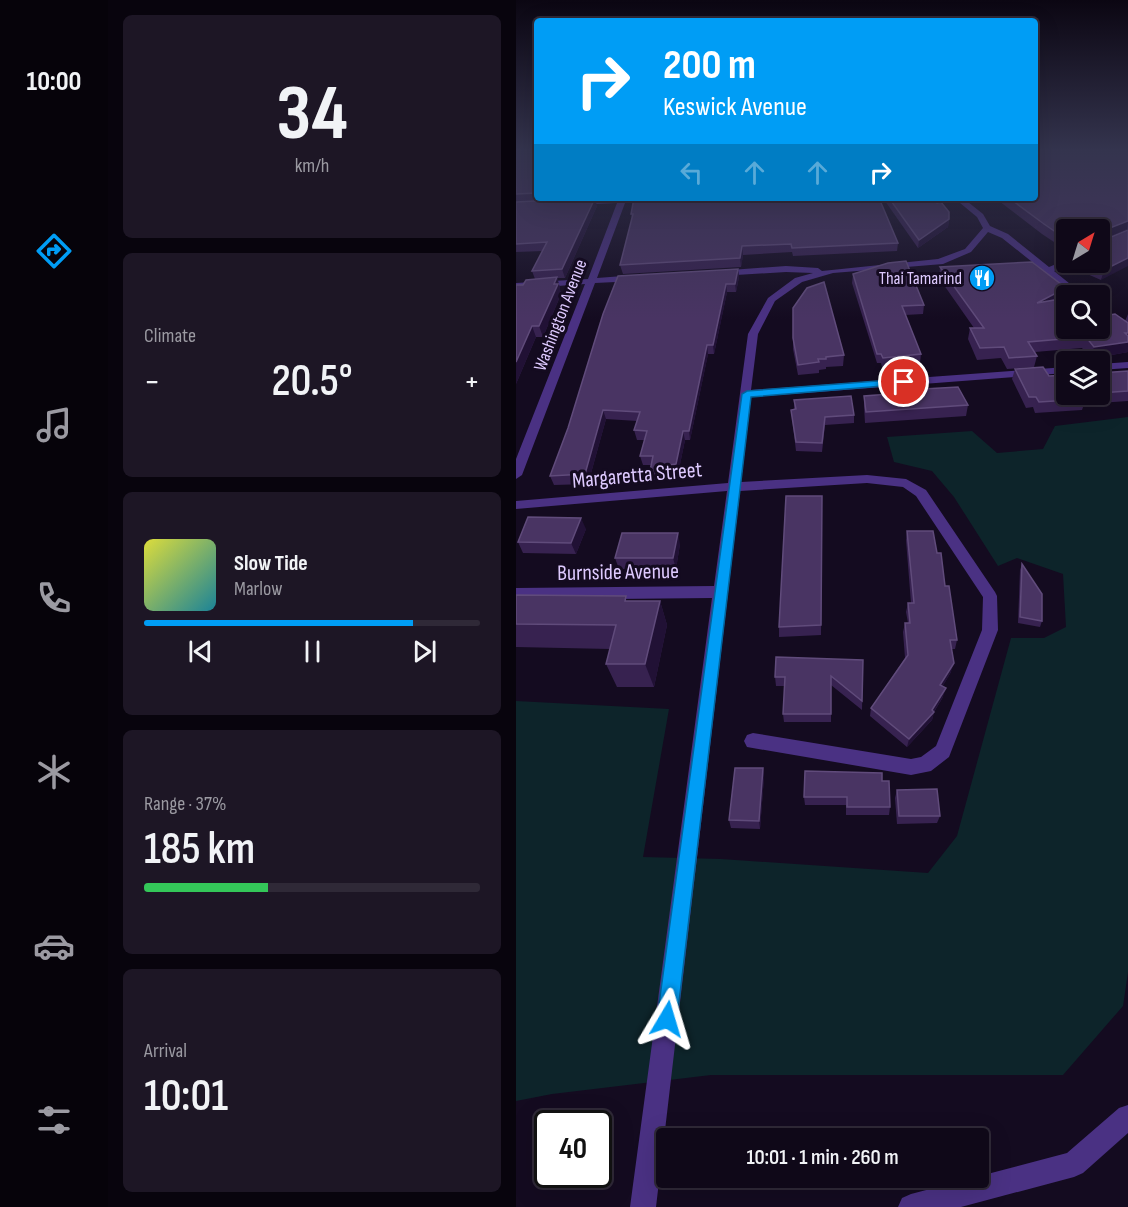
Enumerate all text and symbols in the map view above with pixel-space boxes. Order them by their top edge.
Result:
text: 200 m [663,40,756,91]
icon: right [564,42,642,120]
text: 10:00 [27,66,81,98]
text: 34 [276,68,348,161]
text: Keswick Avenue [663,91,807,123]
text: km/h [295,154,329,178]
icon: left [675,156,708,189]
icon: ahead [738,156,771,189]
icon: ahead [801,156,834,189]
icon: right [864,156,897,189]
north arrow [1056,219,1110,273]
map controls [1056,219,1110,405]
icon: directions [33,230,75,272]
street label: Washington Avenue [530,256,591,374]
restaurant icon: Thai Tamarind [967,263,997,293]
place label: Thai Tamarind [879,268,962,289]
button: search [1056,285,1110,339]
text: Climate [144,324,196,348]
button: layers [1056,351,1110,405]
text: 20.5° [271,354,353,409]
pin [878,356,929,407]
text: − [144,362,160,402]
text: + [464,362,480,402]
icon: arrive [887,365,920,398]
icon: music [33,404,75,446]
street label: Margaretta Street [571,456,704,495]
text: Slow Tide [234,550,308,577]
street label: Burnside Avenue [557,558,679,587]
icon: phone [33,577,75,619]
text: Marlow [234,577,282,601]
icon: previous [184,635,217,668]
icon: pause [296,635,329,668]
icon: next [408,635,441,668]
icon: climate [33,751,75,793]
text: Range · 37% [144,792,226,816]
text: 185 km [144,822,255,877]
icon: car [33,925,75,967]
position arrow [635,987,699,1051]
text: Arrival [144,1039,187,1063]
text: 10:01 [144,1069,228,1124]
icon: filters [33,1099,75,1141]
speed limit sign: 40 [534,1110,612,1188]
text: 10:01 · 1 min · 260 m [746,1144,899,1171]

